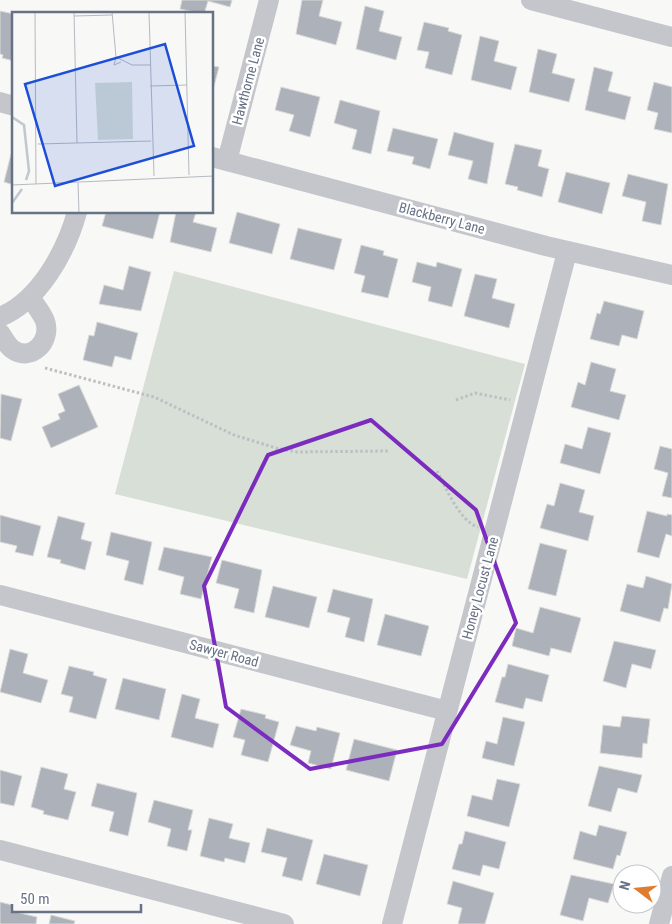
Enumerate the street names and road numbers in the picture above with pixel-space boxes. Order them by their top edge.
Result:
street label: Hawthorne Lane [229,35,267,127]
street label: Blackberry Lane [397,199,487,237]
street label: Honey Locust Lane [459,535,501,641]
street label: Sawyer Road [188,636,260,670]

